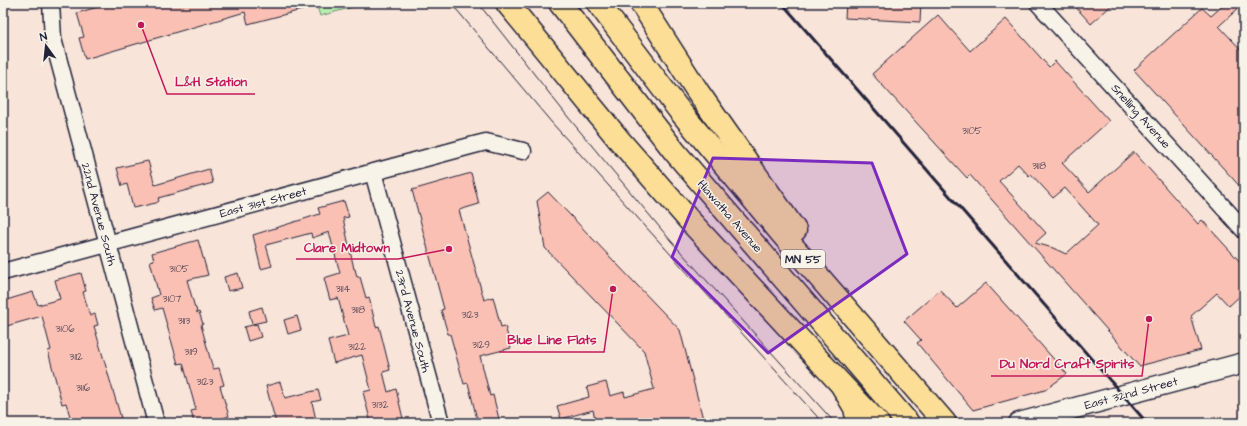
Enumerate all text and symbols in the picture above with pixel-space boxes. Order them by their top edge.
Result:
north arrow [26,26,66,66]
text: N [38,29,49,45]
callout: L&H Station [167,69,255,94]
text: L&H Station [175,73,248,91]
street label: Snelling Avenue [1106,80,1175,153]
house number: 3105 [962,124,982,138]
house number: 3118 [1032,159,1047,173]
street label: 22nd Avenue South [77,161,120,267]
street label: Hiawatha Avenue [693,176,766,257]
street label: East 31st Street [218,183,309,222]
callout: Clare Midtown [296,234,398,259]
text: Clare Midtown [304,239,391,257]
road number: MN 55 [781,250,825,268]
house number: 3105 [169,262,189,276]
street label: 23rd Avenue South [391,268,434,374]
house number: 3114 [336,282,350,296]
house number: 3107 [163,292,181,306]
house number: 3118 [351,303,366,317]
house number: 3123 [461,308,479,322]
house number: 3113 [178,314,190,328]
house number: 3106 [56,322,75,336]
callout: Blue Line Flats [499,327,604,352]
text: Blue Line Flats [507,331,597,349]
house number: 3129 [472,338,490,352]
house number: 3122 [348,340,366,354]
house number: 3119 [184,345,198,359]
house number: 3112 [69,350,83,364]
callout: Du Nord Craft Spirits [991,351,1142,376]
text: Du Nord Craft Spirits [1000,355,1135,374]
street label: East 32nd Street [1083,373,1180,414]
house number: 3123 [196,375,214,389]
house number: 3116 [76,381,91,395]
house number: 3132 [371,398,389,412]

